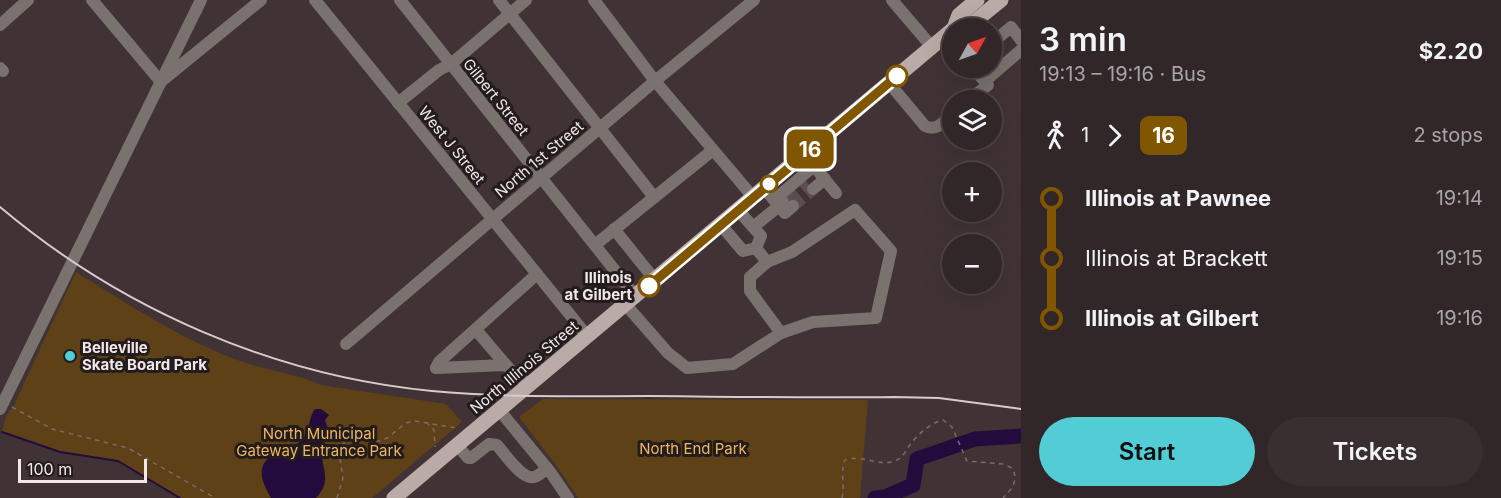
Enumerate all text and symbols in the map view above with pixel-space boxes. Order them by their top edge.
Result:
north arrow [942,18,1002,78]
map controls [942,18,1002,294]
text: 3 min [1039,19,1127,59]
text: $2.20 [1419,38,1483,64]
street label: Gilbert Street [459,55,533,139]
text: 19:13 – 19:16 · Bus [1039,62,1206,86]
unlabelled marker [886,65,908,87]
button: layers [942,90,1002,150]
street label: West J Street [415,102,489,188]
street label: North 1st Street [491,116,587,202]
icon: walk [1039,119,1072,152]
icon: forward [1098,119,1131,152]
text: 1 [1081,123,1089,147]
text: 16 [1152,123,1175,148]
text: 2 stops [1413,123,1483,147]
line badge: 16 [783,130,837,168]
text: 16 [799,137,821,162]
button: + [942,162,1002,222]
unlabelled marker [760,175,778,193]
text: Illinois at Pawnee [1085,185,1271,211]
text: 19:14 [1436,186,1483,210]
button: − [942,234,1002,294]
text: Illinois at Brackett [1085,245,1268,271]
text: 19:15 [1436,246,1483,270]
place label: Illinois at Gilbert [565,268,632,304]
marker: Illinois at Gilbert [638,275,660,297]
text: Illinois at Gilbert [1085,305,1259,331]
text: 19:16 [1436,306,1483,330]
street label: North Illinois Street [466,316,582,418]
place label: Belleville Skate Board Park [82,338,207,374]
marker: Belleville Skate Board Park [63,349,77,363]
button: Start [1039,417,1255,486]
button: Tickets [1267,417,1483,486]
park label: North Municipal Gateway Entrance Park [236,424,402,460]
park label: North End Park [639,439,748,458]
scale bar [18,456,147,484]
text: 100 m [27,459,72,479]

